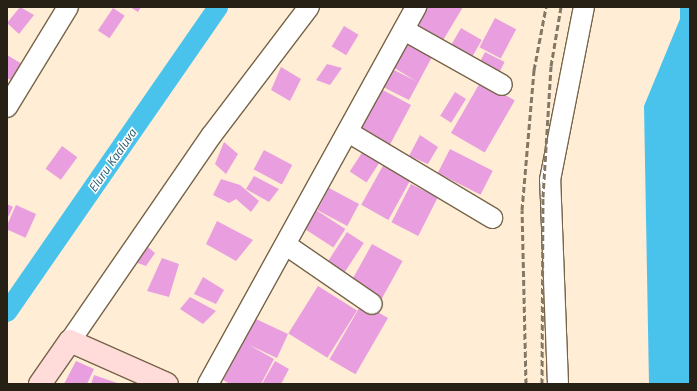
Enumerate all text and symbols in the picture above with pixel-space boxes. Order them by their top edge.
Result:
water label: Eluru Kaaluva [86,126,140,194]

